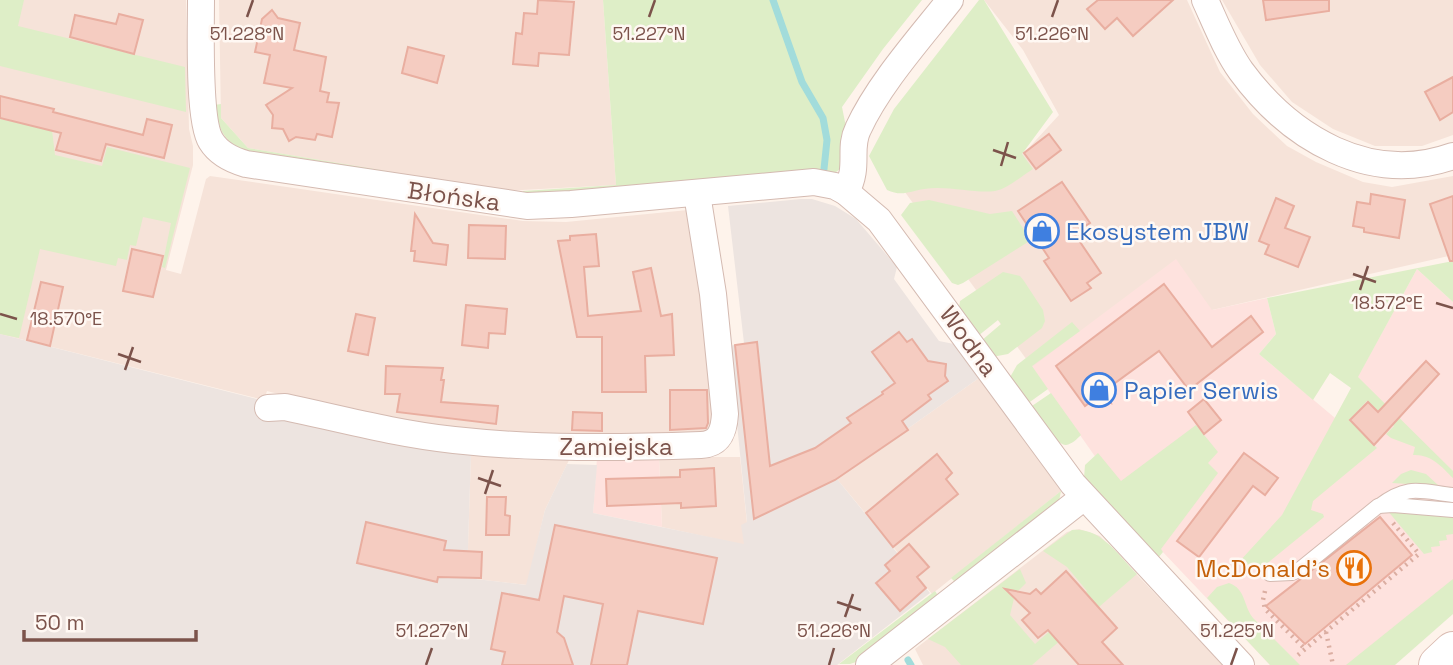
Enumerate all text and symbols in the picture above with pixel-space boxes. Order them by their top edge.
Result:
text: 51.228°N [210,22,284,45]
text: 51.227°N [612,22,686,45]
text: 51.226°N [1015,22,1089,45]
street label: Błońska [406,174,503,218]
shop icon: Ekosystem JBW [1023,212,1061,250]
place label: Ekosystem JBW [1066,216,1249,247]
text: 18.572°E [1351,291,1423,314]
street label: Wodna [933,300,1005,382]
text: 18.570°E [30,307,102,330]
shop icon: Papier Serwis [1080,371,1118,409]
place label: Papier Serwis [1124,375,1278,406]
street label: Zamiejska [559,431,673,462]
restaurant icon: McDonald's [1335,549,1373,587]
place label: McDonald's [1196,553,1330,584]
scale bar [24,598,196,642]
text: 50 m [35,609,85,636]
text: 51.227°N [395,619,469,642]
text: 51.226°N [797,619,871,642]
text: 51.225°N [1200,619,1274,642]

